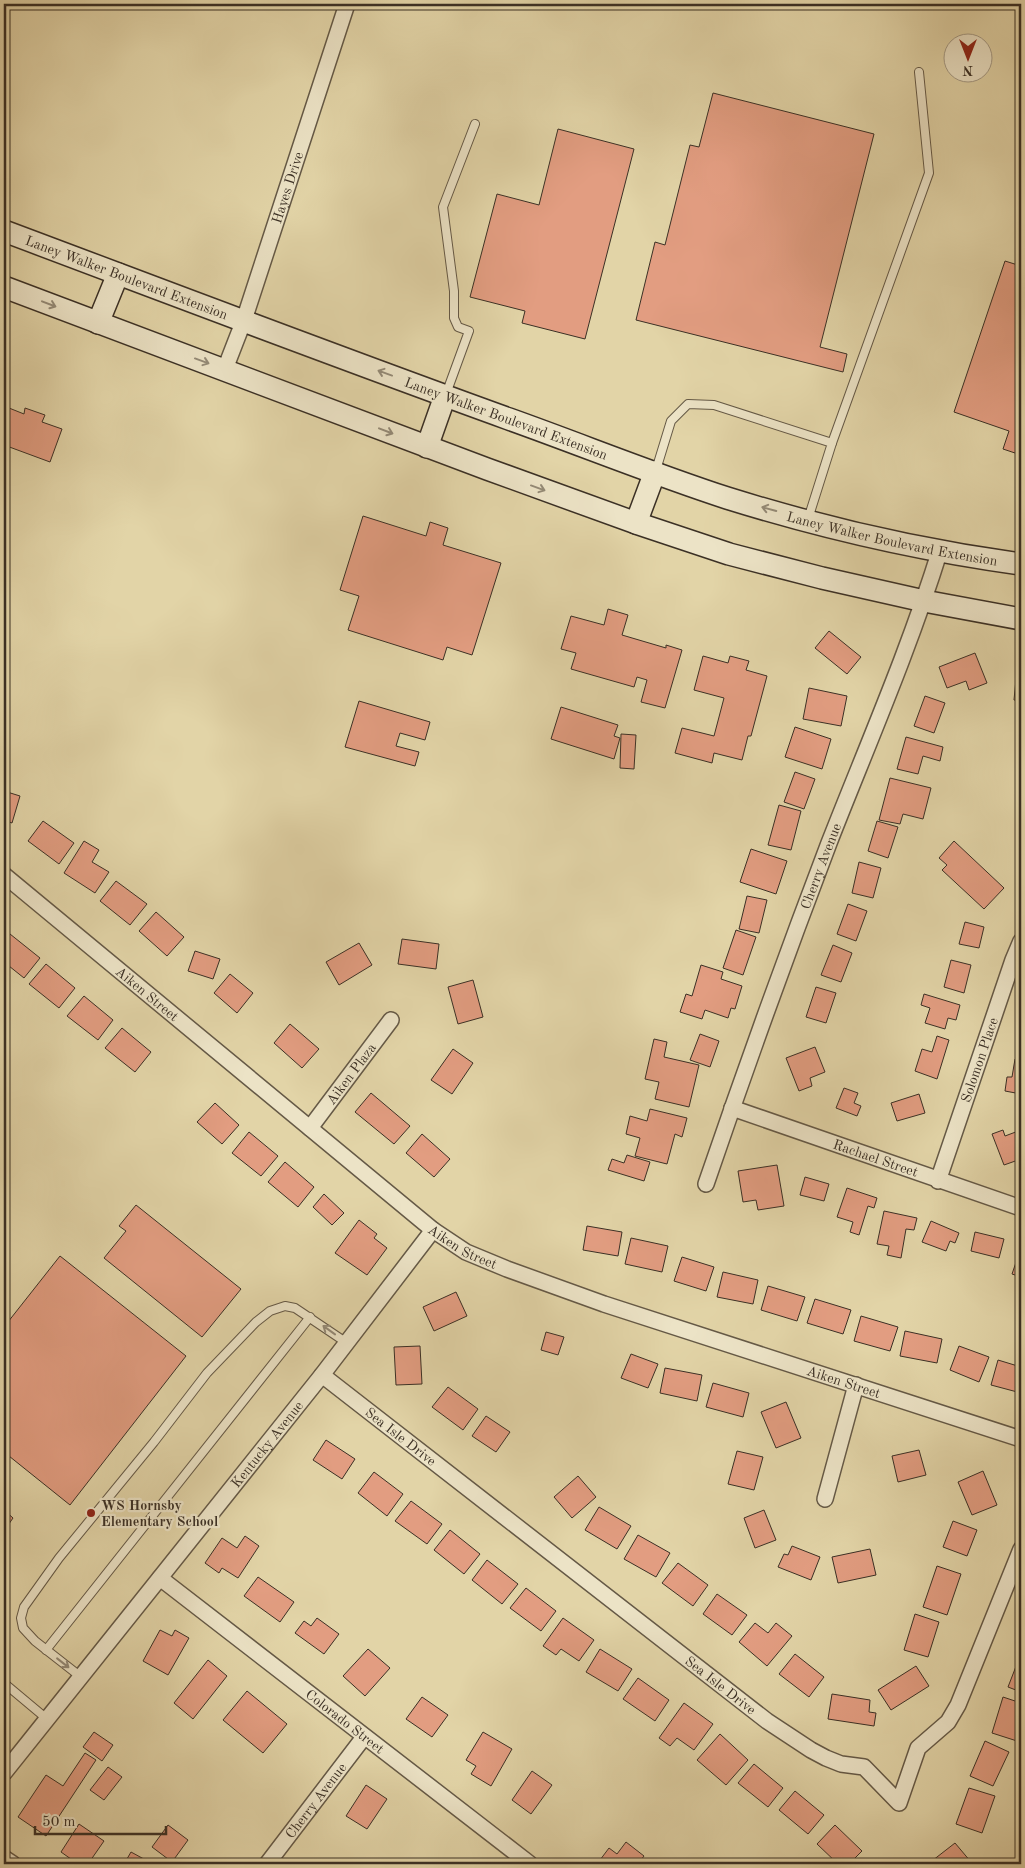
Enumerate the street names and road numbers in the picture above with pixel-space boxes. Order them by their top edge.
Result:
street label: Hayes Drive [270,150,306,225]
street label: Laney Walker Boulevard Extension [23,234,230,323]
street label: Laney Walker Boulevard Extension [403,376,610,463]
street label: Laney Walker Boulevard Extension [785,510,999,569]
street label: Cherry Avenue [799,821,844,911]
street label: Aiken Street [113,964,181,1024]
street label: Solomon Place [959,1016,1001,1104]
street label: Aiken Plaza [324,1041,379,1108]
street label: Rachael Street [831,1137,920,1180]
street label: Aiken Street [425,1223,499,1272]
street label: Aiken Street [805,1364,882,1401]
street label: Kentucky Avenue [229,1399,306,1491]
street label: Sea Isle Drive [362,1405,438,1469]
street label: Sea Isle Drive [682,1654,758,1718]
street label: Colorado Street [303,1687,387,1757]
street label: Cherry Avenue [283,1761,349,1841]

